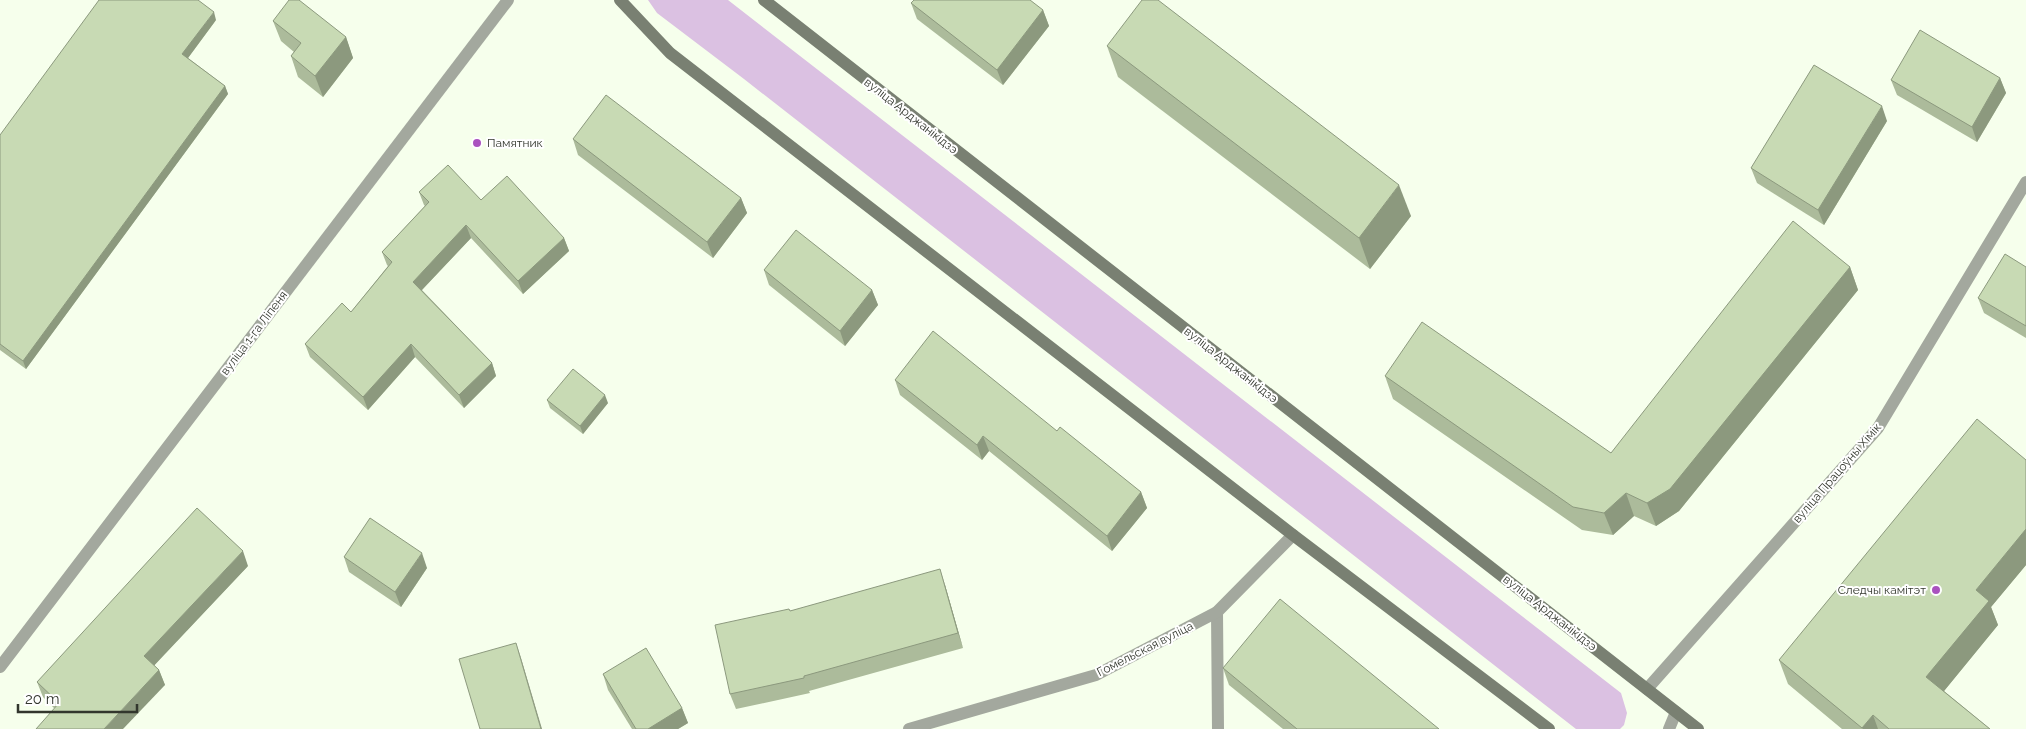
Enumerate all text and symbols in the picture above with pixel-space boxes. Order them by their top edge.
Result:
street label: вуліца Арджанікідзэ [862,75,961,157]
place label: Памятник [487,136,543,150]
marker: Памятник [471,137,483,149]
street label: вуліца 1-га Ліпеня [218,288,290,378]
street label: вуліца Арджанікідзэ [1182,324,1281,406]
street label: вуліца Працоўны Хімік [1790,420,1884,526]
street label: вуліца Арджанікідзэ [1501,572,1600,654]
place label: Следчы камітэт [1838,583,1926,597]
marker: Следчы камітэт [1930,584,1942,596]
street label: Гомельская вуліца [1095,619,1195,679]
scale bar [18,682,136,714]
text: 20 m [25,690,60,708]

